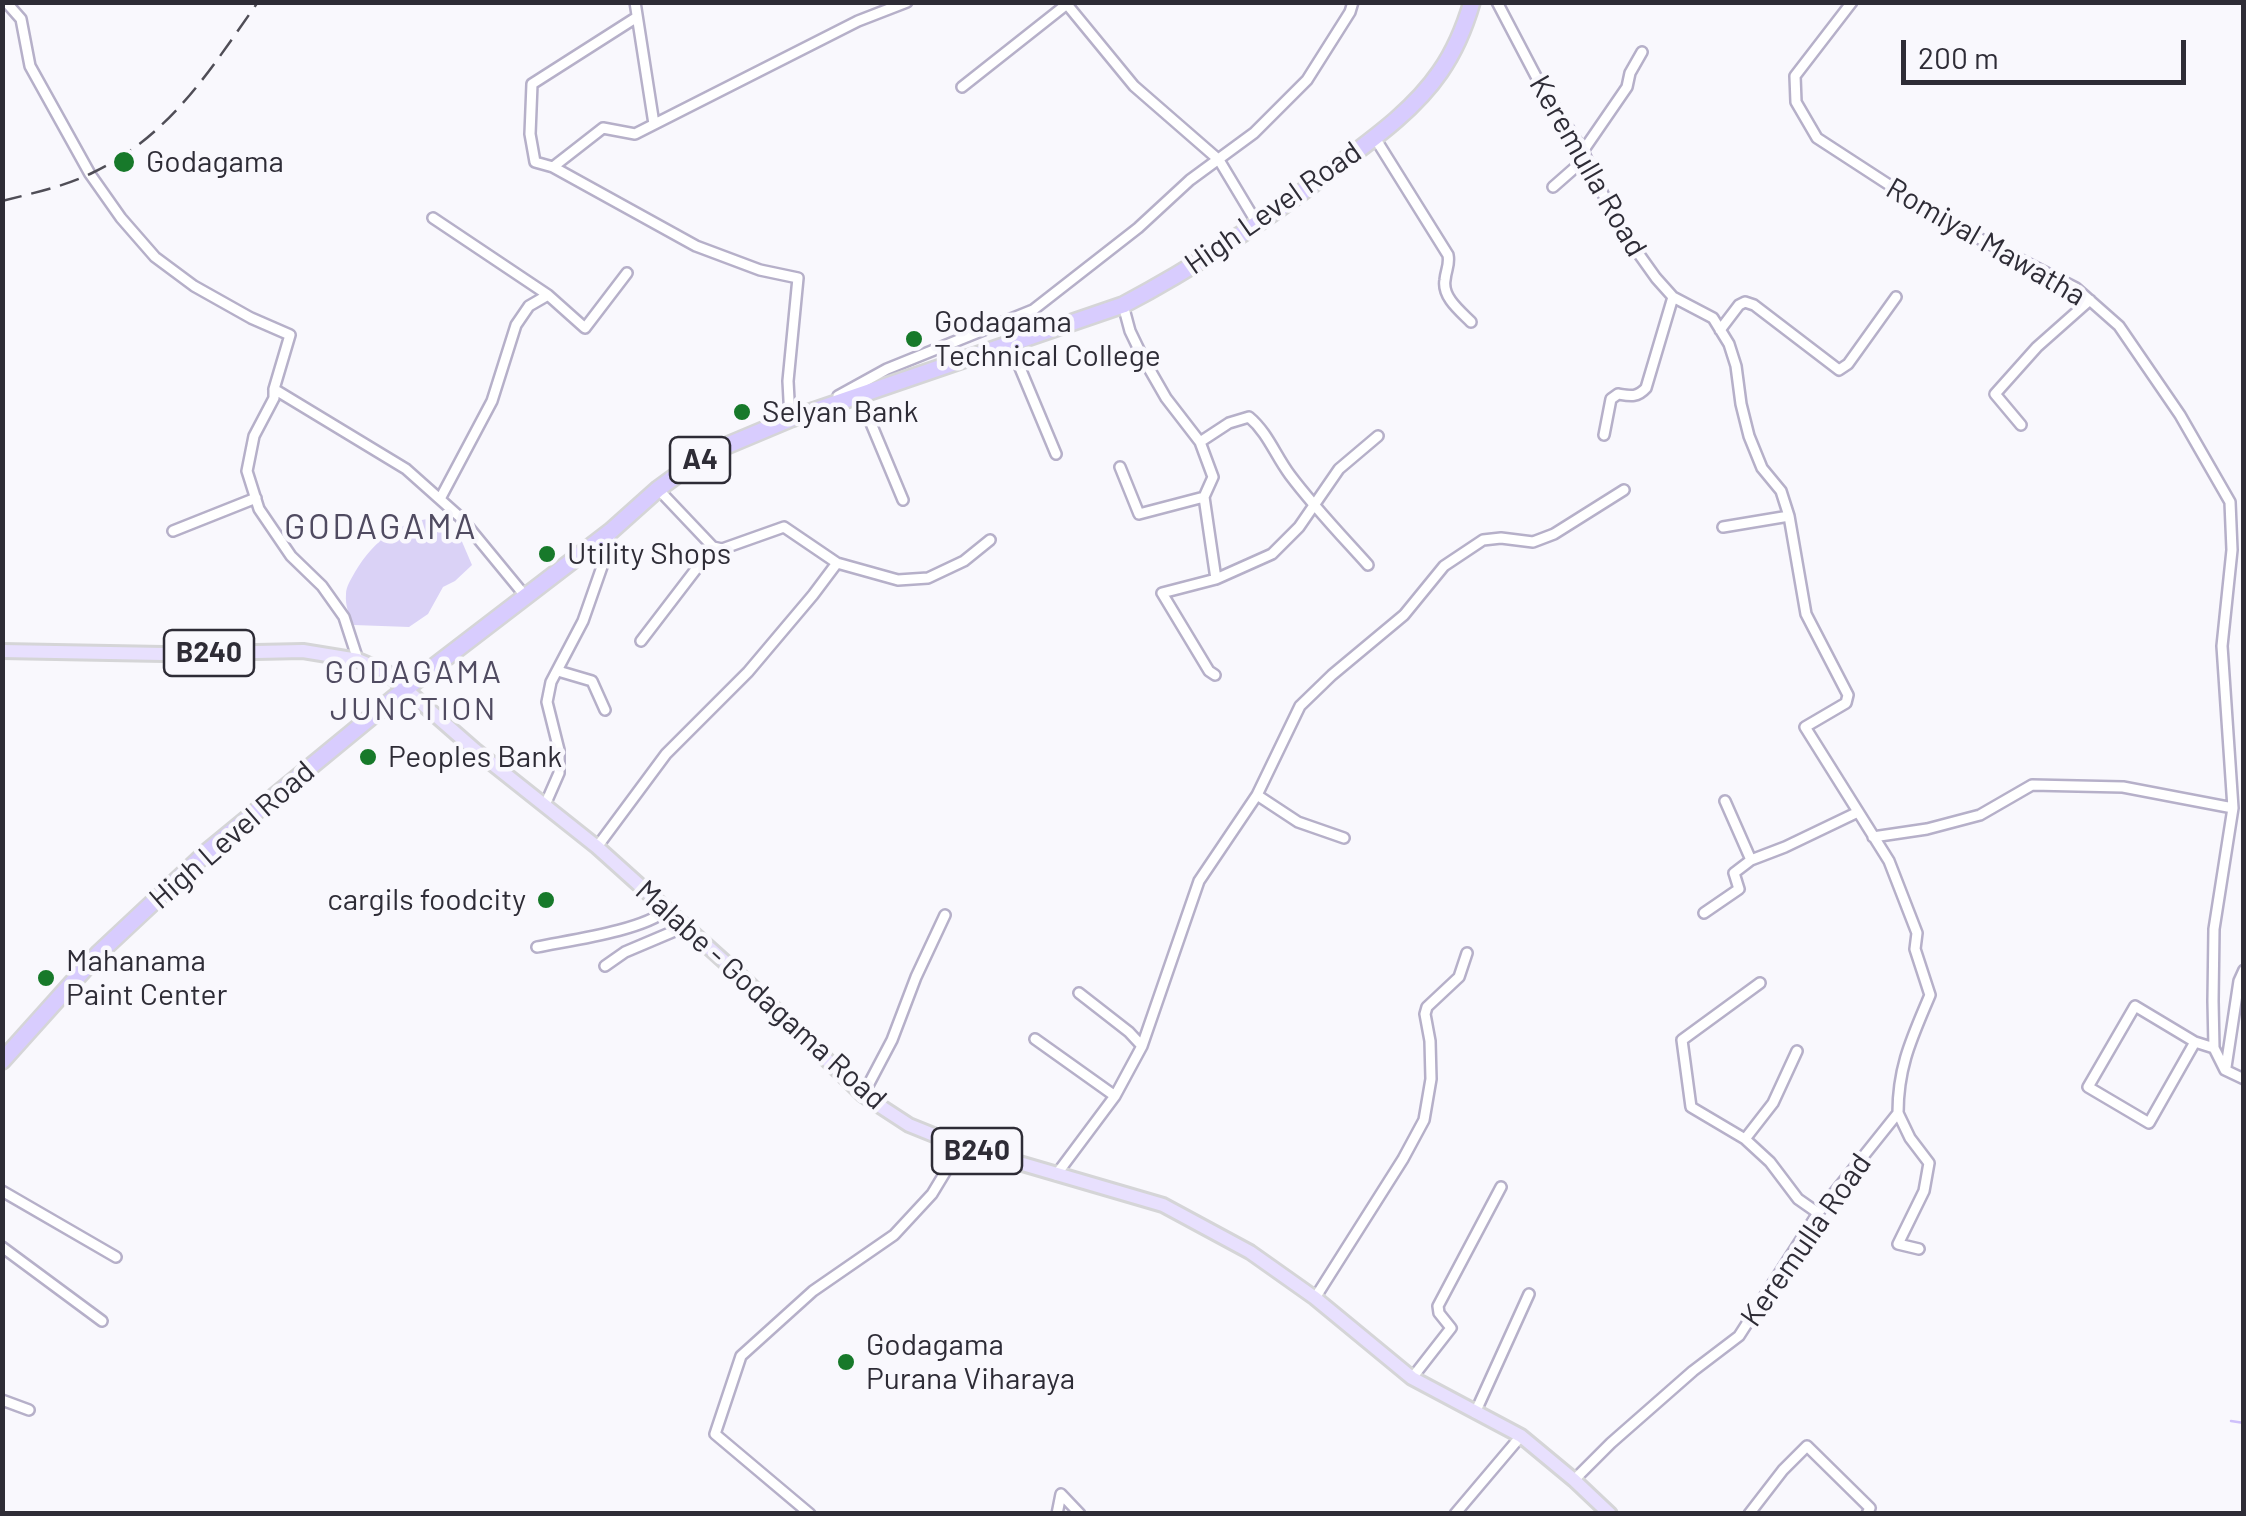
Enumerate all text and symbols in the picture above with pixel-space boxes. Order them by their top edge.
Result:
scale bar [1906,20,2191,82]
text: 200 m [1918,39,1999,75]
street label: Keremulla Road [1522,69,1654,263]
street label: High Level Road [1178,134,1368,282]
place label: Godagama [146,144,284,180]
marker: Godagama [111,149,137,175]
street label: Romiyal Mawatha [1880,170,2092,314]
place label: Godagama Technical College [934,304,1161,374]
marker: Godagama Technical College [903,328,925,350]
place label: Selyan Bank [762,394,919,430]
marker: Selyan Bank [731,401,753,423]
road number: A4 [670,437,730,483]
district label: GODAGAMA [284,506,478,548]
place label: Utility Shops [567,536,731,572]
marker: Utility Shops [536,543,558,565]
road number: B240 [164,630,254,676]
district label: GODAGAMA JUNCTION [325,653,503,728]
place label: Peoples Bank [388,739,562,775]
marker: Peoples Bank [357,746,379,768]
street label: High Level Road [142,753,322,917]
street label: Malabe - Godagama Road [628,873,894,1117]
place label: cargils foodcity [327,882,526,918]
marker: cargils foodcity [535,889,557,911]
place label: Mahanama Paint Center [66,943,227,1014]
marker: Mahanama Paint Center [35,967,57,989]
road number: B240 [932,1128,1022,1174]
street label: Keremulla Road [1733,1147,1879,1333]
place label: Godagama Purana Viharaya [866,1327,1075,1398]
marker: Godagama Purana Viharaya [835,1351,857,1373]

